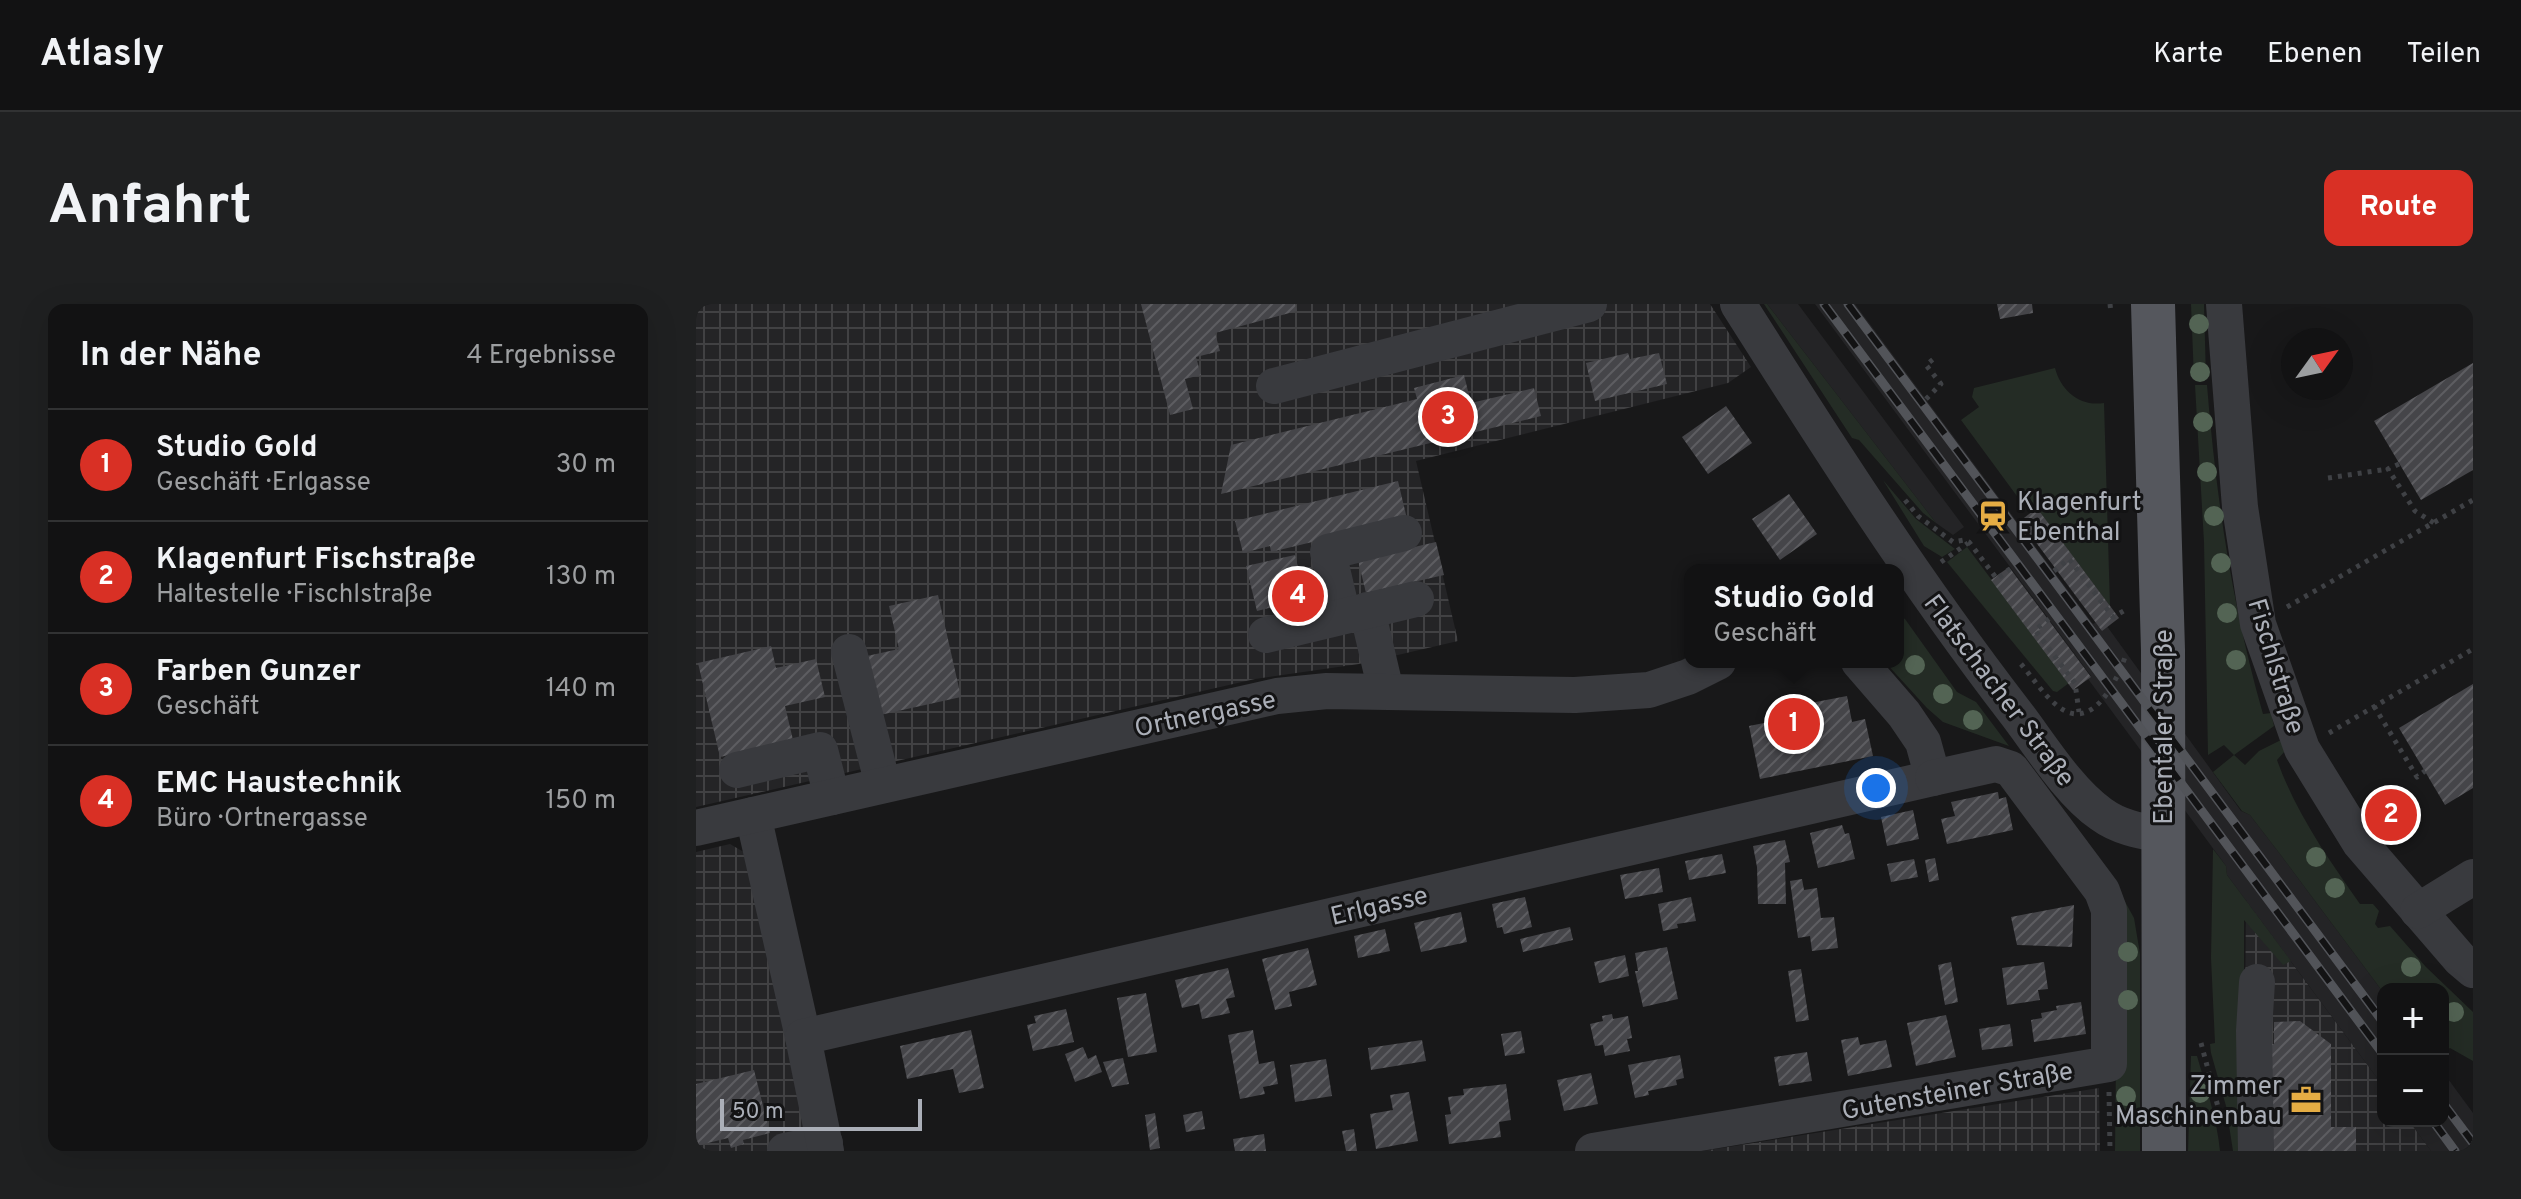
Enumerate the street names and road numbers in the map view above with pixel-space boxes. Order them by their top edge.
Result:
street label: Flatschacher Straße [1915,589,2081,794]
street label: Fischlstraße [2238,595,2311,738]
street label: Ebentaler Straße [2149,629,2182,825]
street label: Ortnergasse [1132,684,1279,747]
street label: Erlgasse [1328,880,1431,935]
street label: Gutensteiner Straße [1839,1056,2076,1129]

